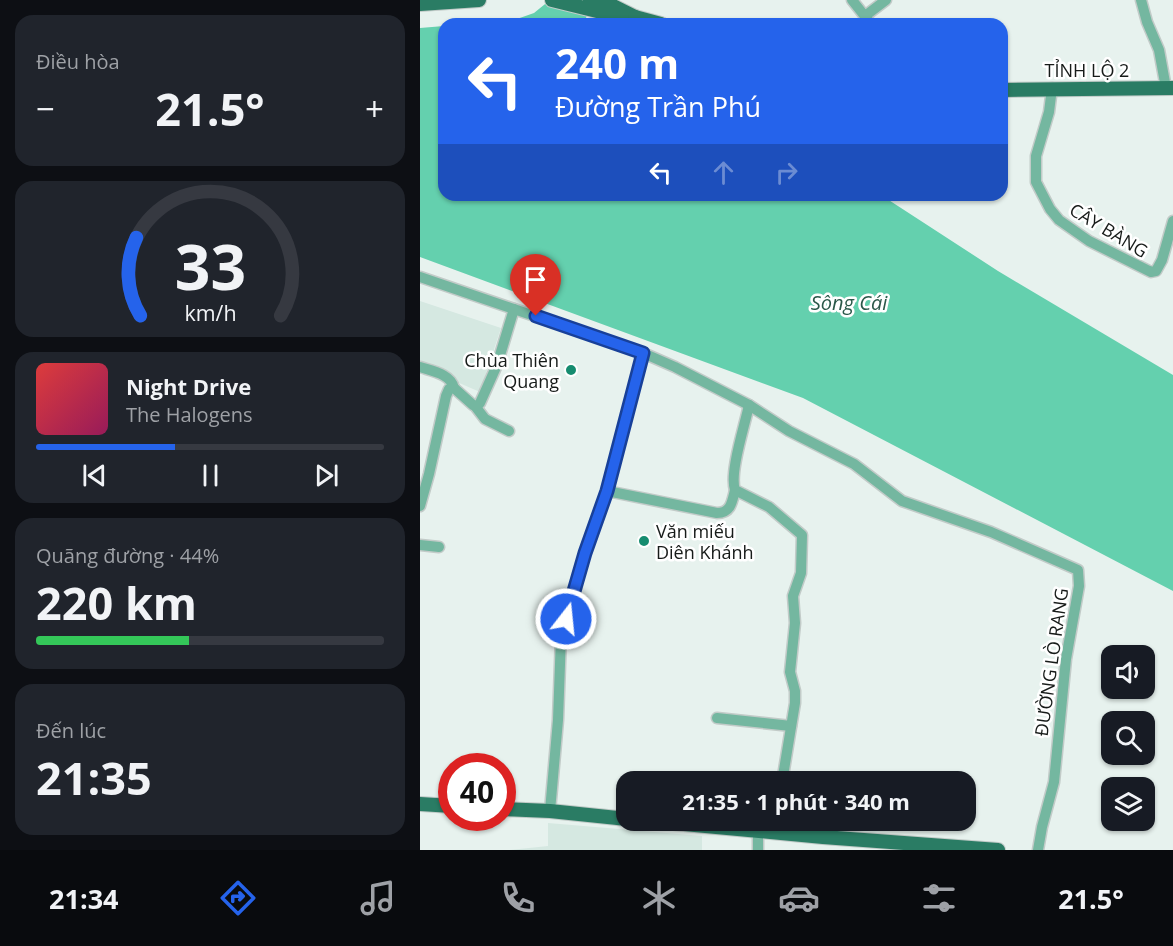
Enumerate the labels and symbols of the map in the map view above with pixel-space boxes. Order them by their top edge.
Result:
street label: TỈNH LỘ 2 [1045,58,1129,82]
street label: CÂY BÀNG [1065,197,1153,263]
pin [510,254,561,316]
water label: Sông Cái [811,289,888,316]
place label: Chùa Thiên Quang [464,348,559,393]
marker: Chùa Thiên Quang [564,363,578,377]
place label: Văn miếu Diên Khánh [656,519,754,564]
marker: Văn miếu Diên Khánh [637,534,651,548]
street label: ĐƯỜNG LÒ RANG [1029,586,1073,738]
position arrow [534,587,598,651]
speed limit sign: 40 [438,753,516,831]

